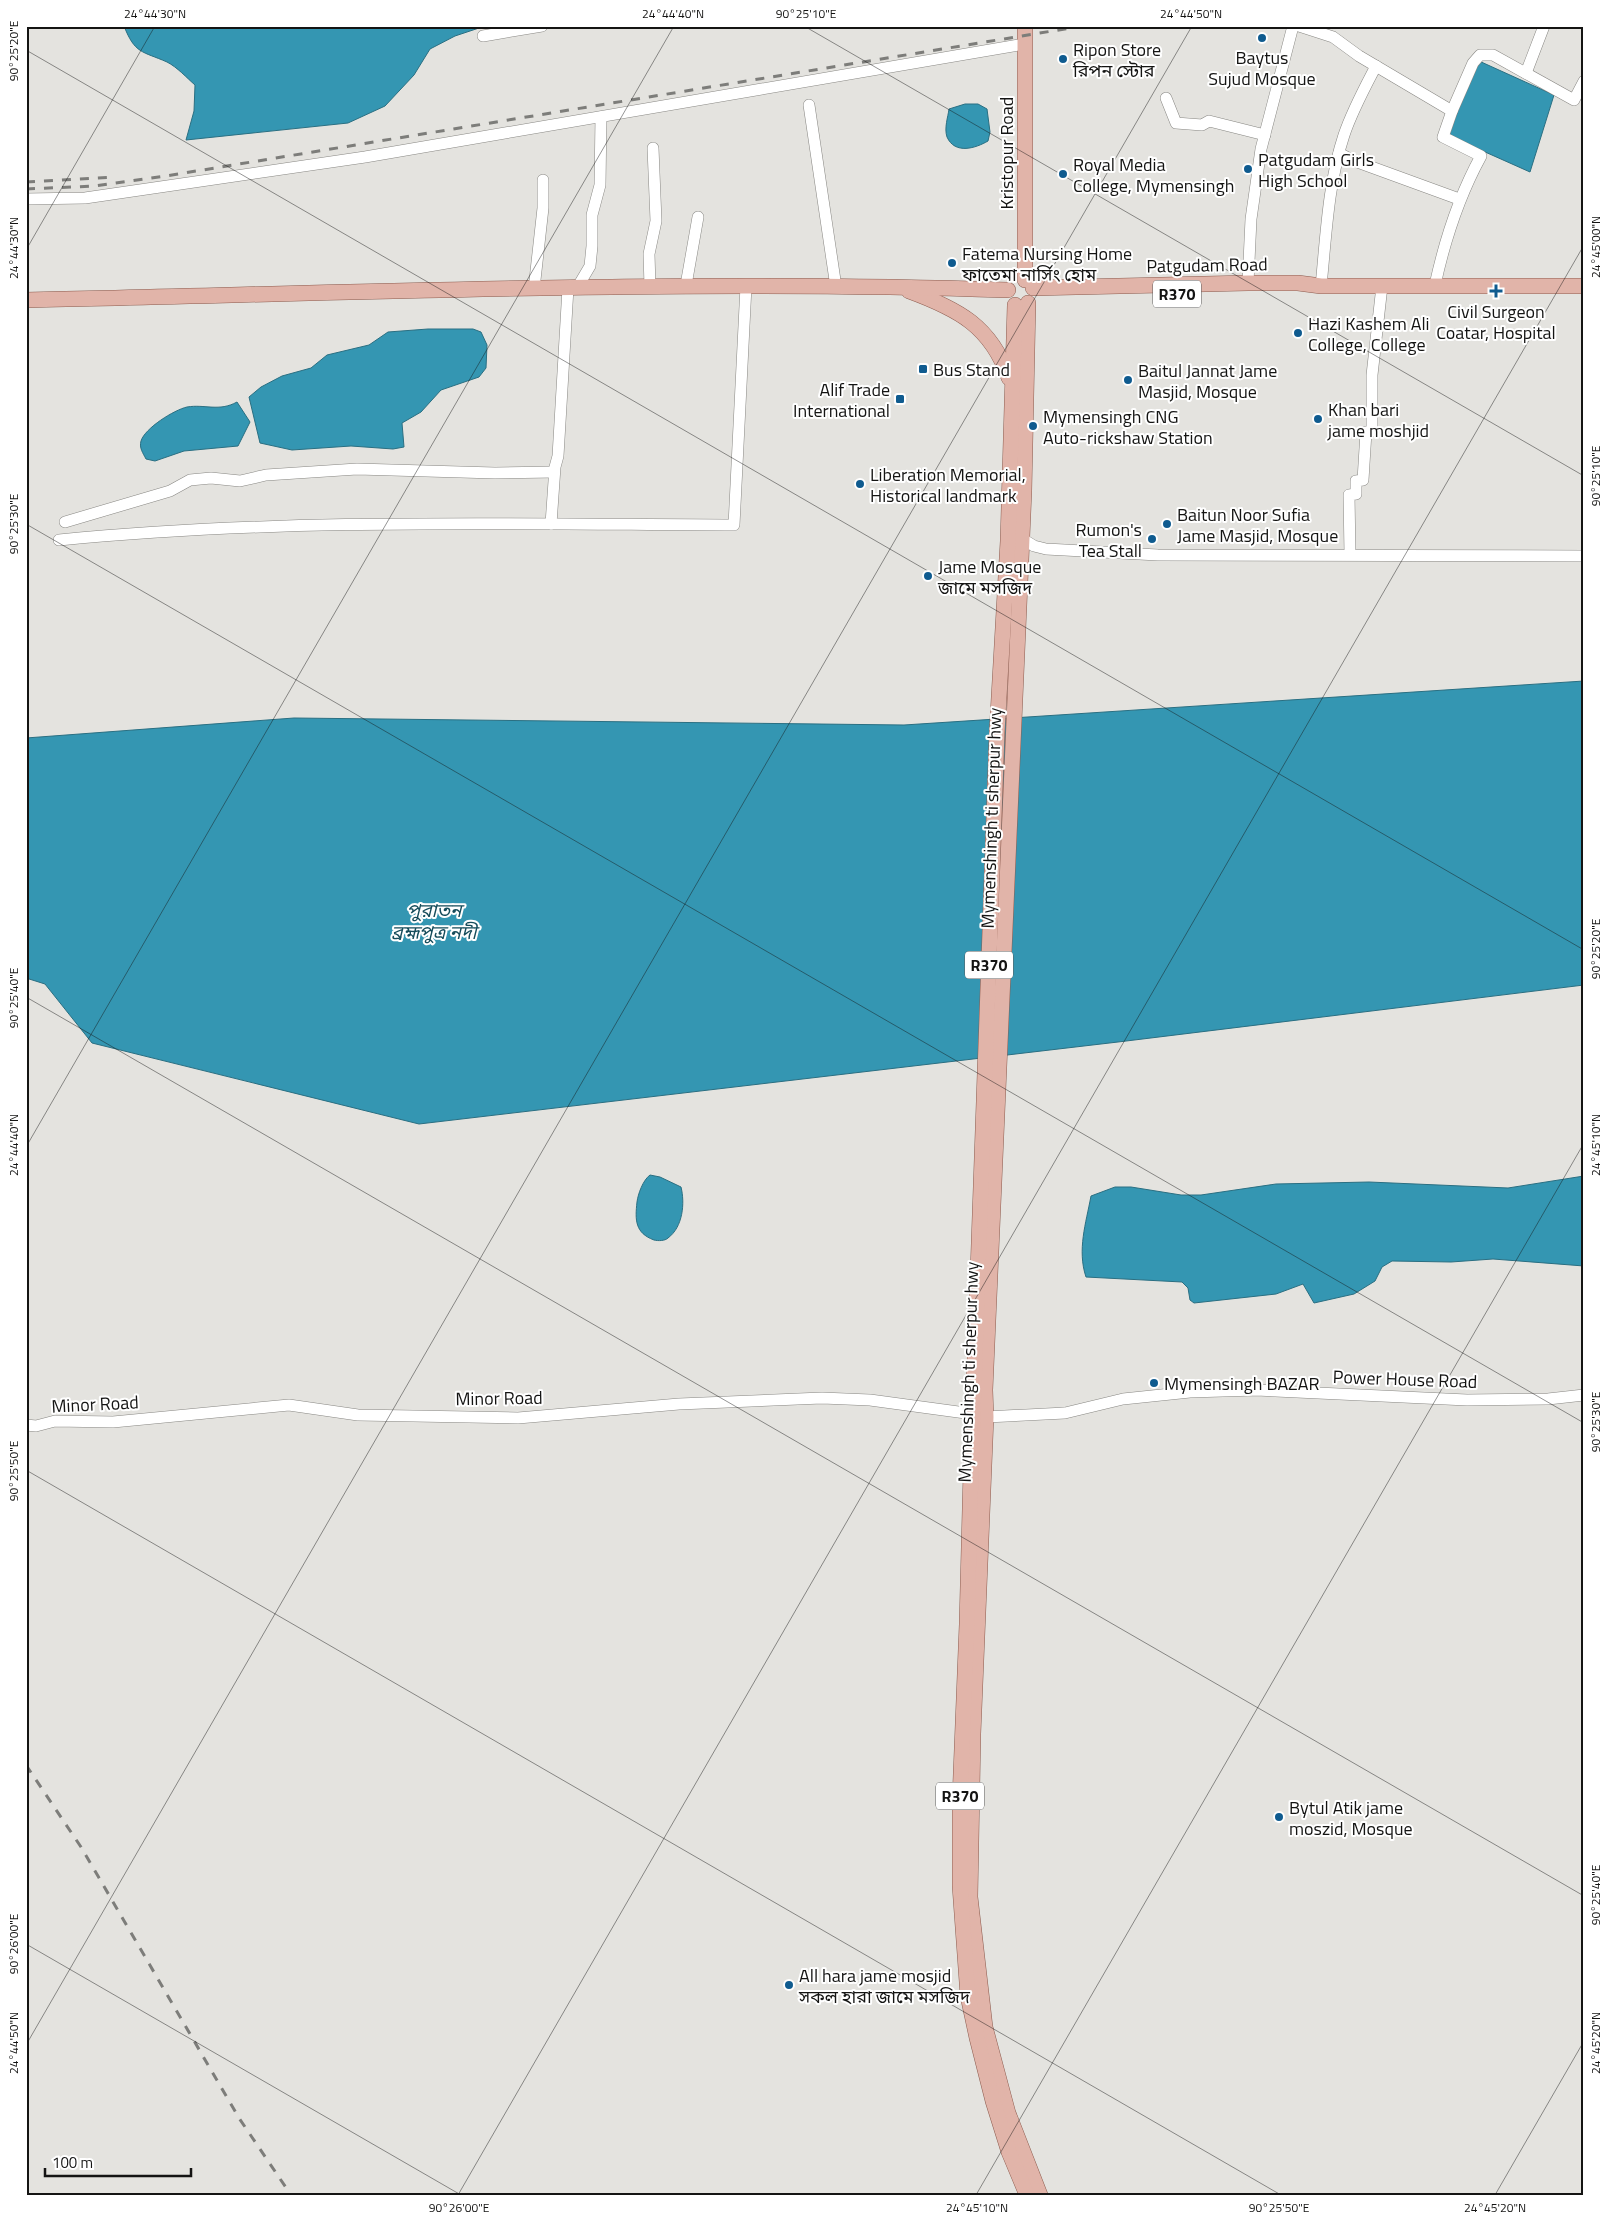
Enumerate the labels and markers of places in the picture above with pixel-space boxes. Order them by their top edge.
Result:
marker: Baytus Sujud Mosque [1256,32,1268,44]
place label: Ripon Store রিপন স্টোর [1072,36,1161,84]
place label: Baytus Sujud Mosque [1208,44,1316,92]
marker: Ripon Store রিপন স্টোর [1057,53,1069,65]
place label: Patgudam Girls High School [1258,146,1374,194]
place label: Royal Media College, Mymensingh [1073,151,1234,199]
marker: Patgudam Girls High School [1242,163,1254,175]
marker: Royal Media College, Mymensingh [1057,168,1069,180]
place label: Fatema Nursing Home ফাতেমা নার্সিং হোম [961,240,1132,288]
marker: Fatema Nursing Home ফাতেমা নার্সিং হোম [946,257,958,269]
marker: Civil Surgeon Coatar, Hospital [1489,284,1503,298]
place label: Civil Surgeon Coatar, Hospital [1436,298,1556,346]
place label: Hazi Kashem Ali College, College [1308,310,1429,358]
marker: Hazi Kashem Ali College, College [1292,327,1304,339]
place label: Bus Stand [933,356,1010,383]
place label: Baitul Jannat Jame Masjid, Mosque [1138,357,1277,405]
marker: Bus Stand [917,363,929,375]
marker: Baitul Jannat Jame Masjid, Mosque [1122,374,1134,386]
place label: Alif Trade International [793,376,890,424]
marker: Alif Trade International [894,393,906,405]
place label: Khan bari jame moshjid [1327,396,1429,444]
place label: Mymensingh CNG Auto-rickshaw Station [1043,403,1213,451]
marker: Khan bari jame moshjid [1312,413,1324,425]
marker: Mymensingh CNG Auto-rickshaw Station [1027,420,1039,432]
place label: Liberation Memorial, Historical landmark [870,461,1026,509]
marker: Liberation Memorial, Historical landmark [854,478,866,490]
place label: Baitun Noor Sufia Jame Masjid, Mosque [1177,501,1338,549]
place label: Rumon's Tea Stall [1075,516,1142,564]
marker: Baitun Noor Sufia Jame Masjid, Mosque [1161,518,1173,530]
marker: Rumon's Tea Stall [1146,533,1158,545]
place label: Jame Mosque জামে মসজিদ [937,553,1041,601]
marker: Jame Mosque জামে মসজিদ [922,570,934,582]
place label: Mymensingh BAZAR [1164,1370,1320,1397]
marker: Mymensingh BAZAR [1148,1377,1160,1389]
place label: Bytul Atik jame moszid, Mosque [1289,1794,1413,1842]
marker: Bytul Atik jame moszid, Mosque [1273,1811,1285,1823]
place label: All hara jame mosjid সকল হারা জামে মসজিদ [798,1962,971,2010]
marker: All hara jame mosjid সকল হারা জামে মসজিদ [783,1979,795,1991]

